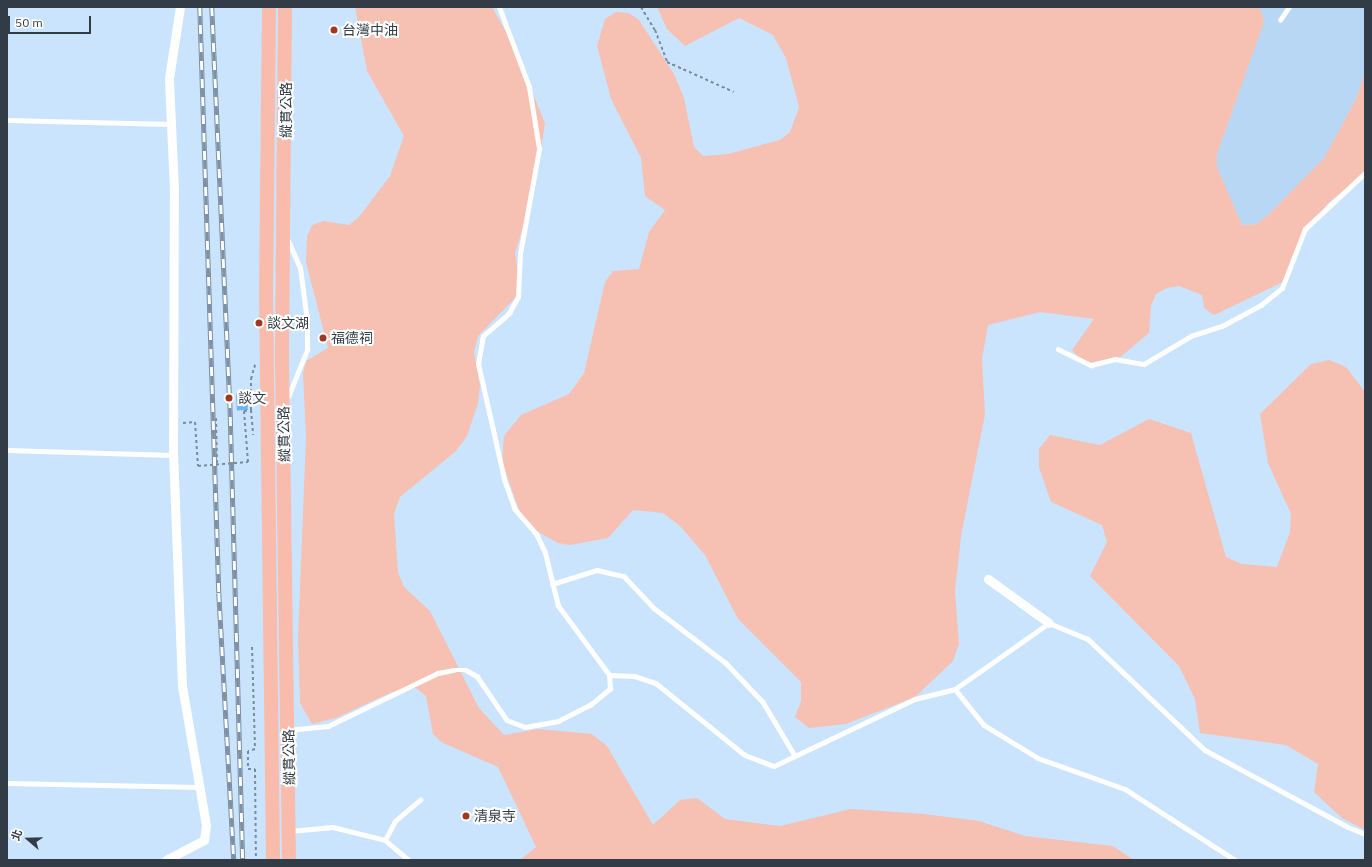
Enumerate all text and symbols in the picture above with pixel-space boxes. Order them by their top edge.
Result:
scale bar [10,8,93,34]
text: 50 m [15,15,43,30]
place label: 台灣中油 [342,22,398,38]
marker: 台灣中油 [329,25,339,35]
street label: 縱貫公路 [278,82,294,138]
place label: 談文湖 [267,315,309,331]
marker: 談文湖 [254,318,264,328]
place label: 福德祠 [331,330,373,346]
marker: 福德祠 [318,333,328,343]
place label: 談文 [238,390,266,406]
marker: 談文 [223,392,235,404]
street label: 縱貫公路 [275,406,293,462]
street label: 縱貫公路 [280,729,298,785]
place label: 清泉寺 [474,808,516,824]
marker: 清泉寺 [461,811,471,821]
north arrow [8,819,48,859]
text: 北 [8,827,25,842]

